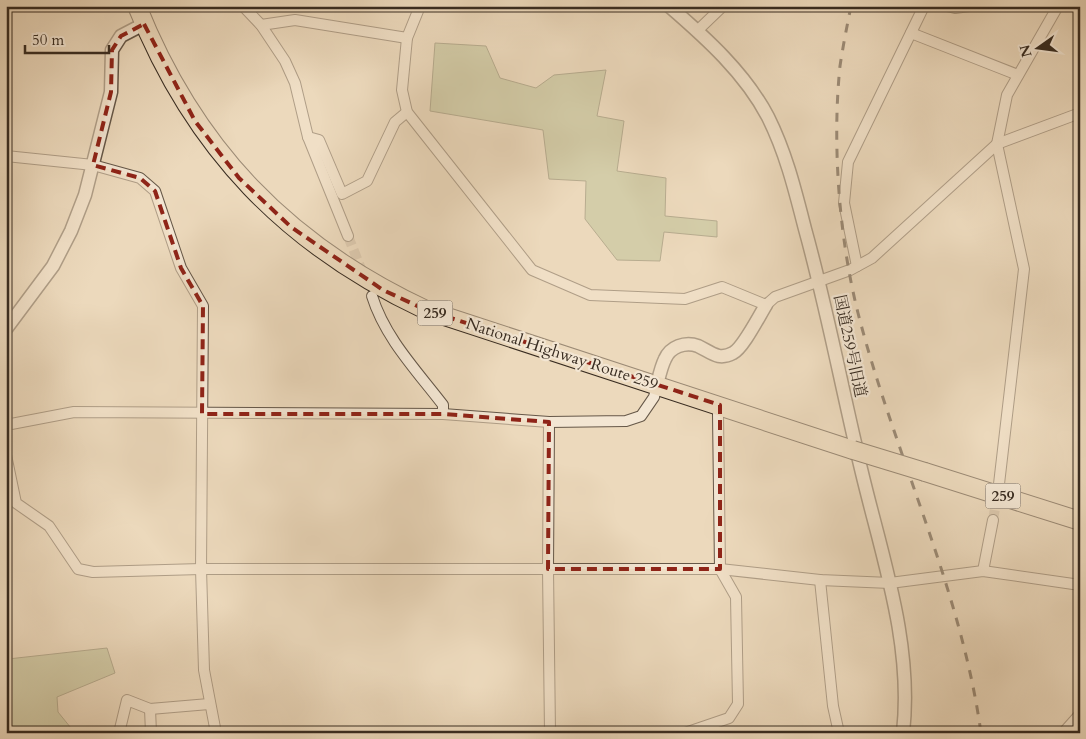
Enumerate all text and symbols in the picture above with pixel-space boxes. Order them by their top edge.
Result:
scale bar [25,22,109,54]
north arrow [1014,22,1064,72]
text: 50 m [32,30,64,50]
text: N [1015,43,1037,59]
street label: 国道259号旧道 [828,293,872,399]
road number: 259 [418,300,452,326]
street label: National Highway Route 259 [463,312,661,396]
road number: 259 [986,484,1020,508]

